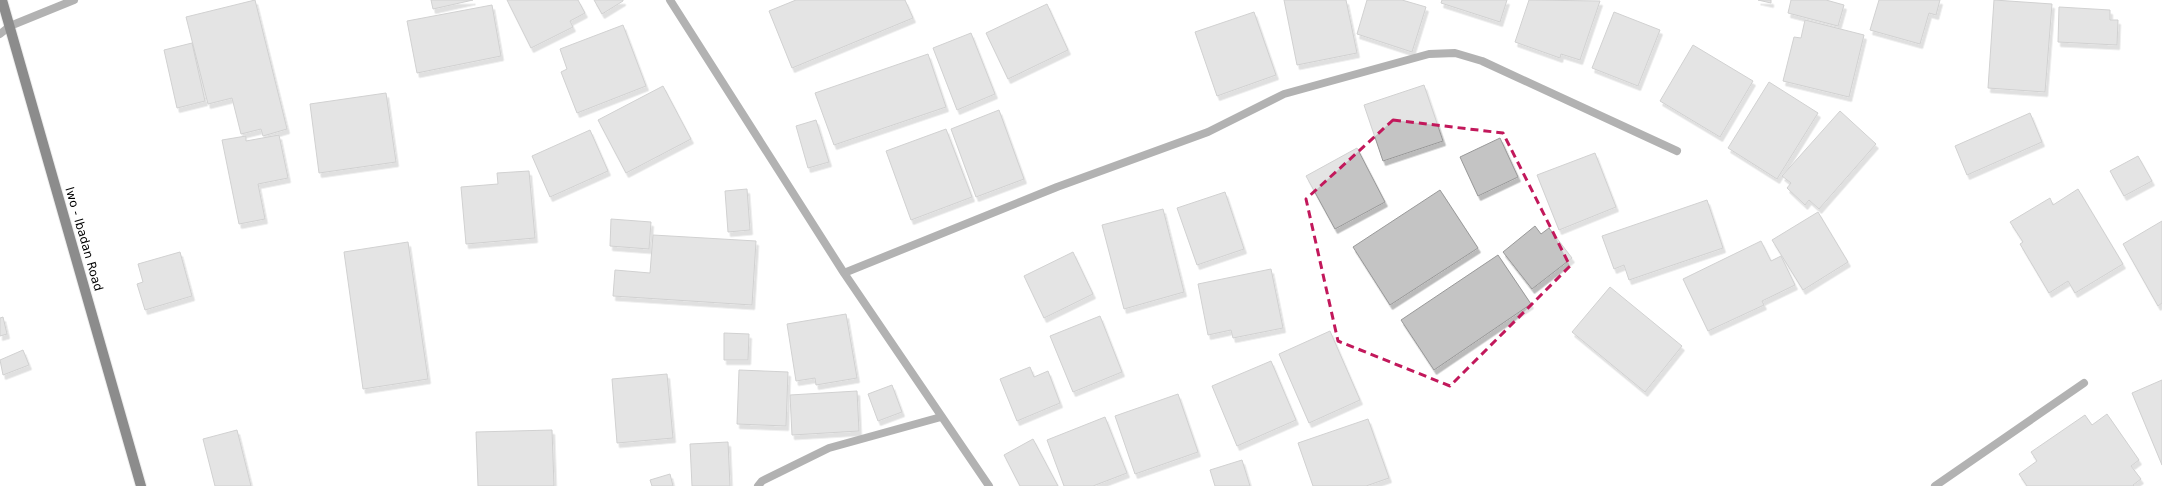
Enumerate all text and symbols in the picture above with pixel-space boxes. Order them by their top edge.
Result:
street label: Iwo - Ibadan Road [62,185,106,293]

